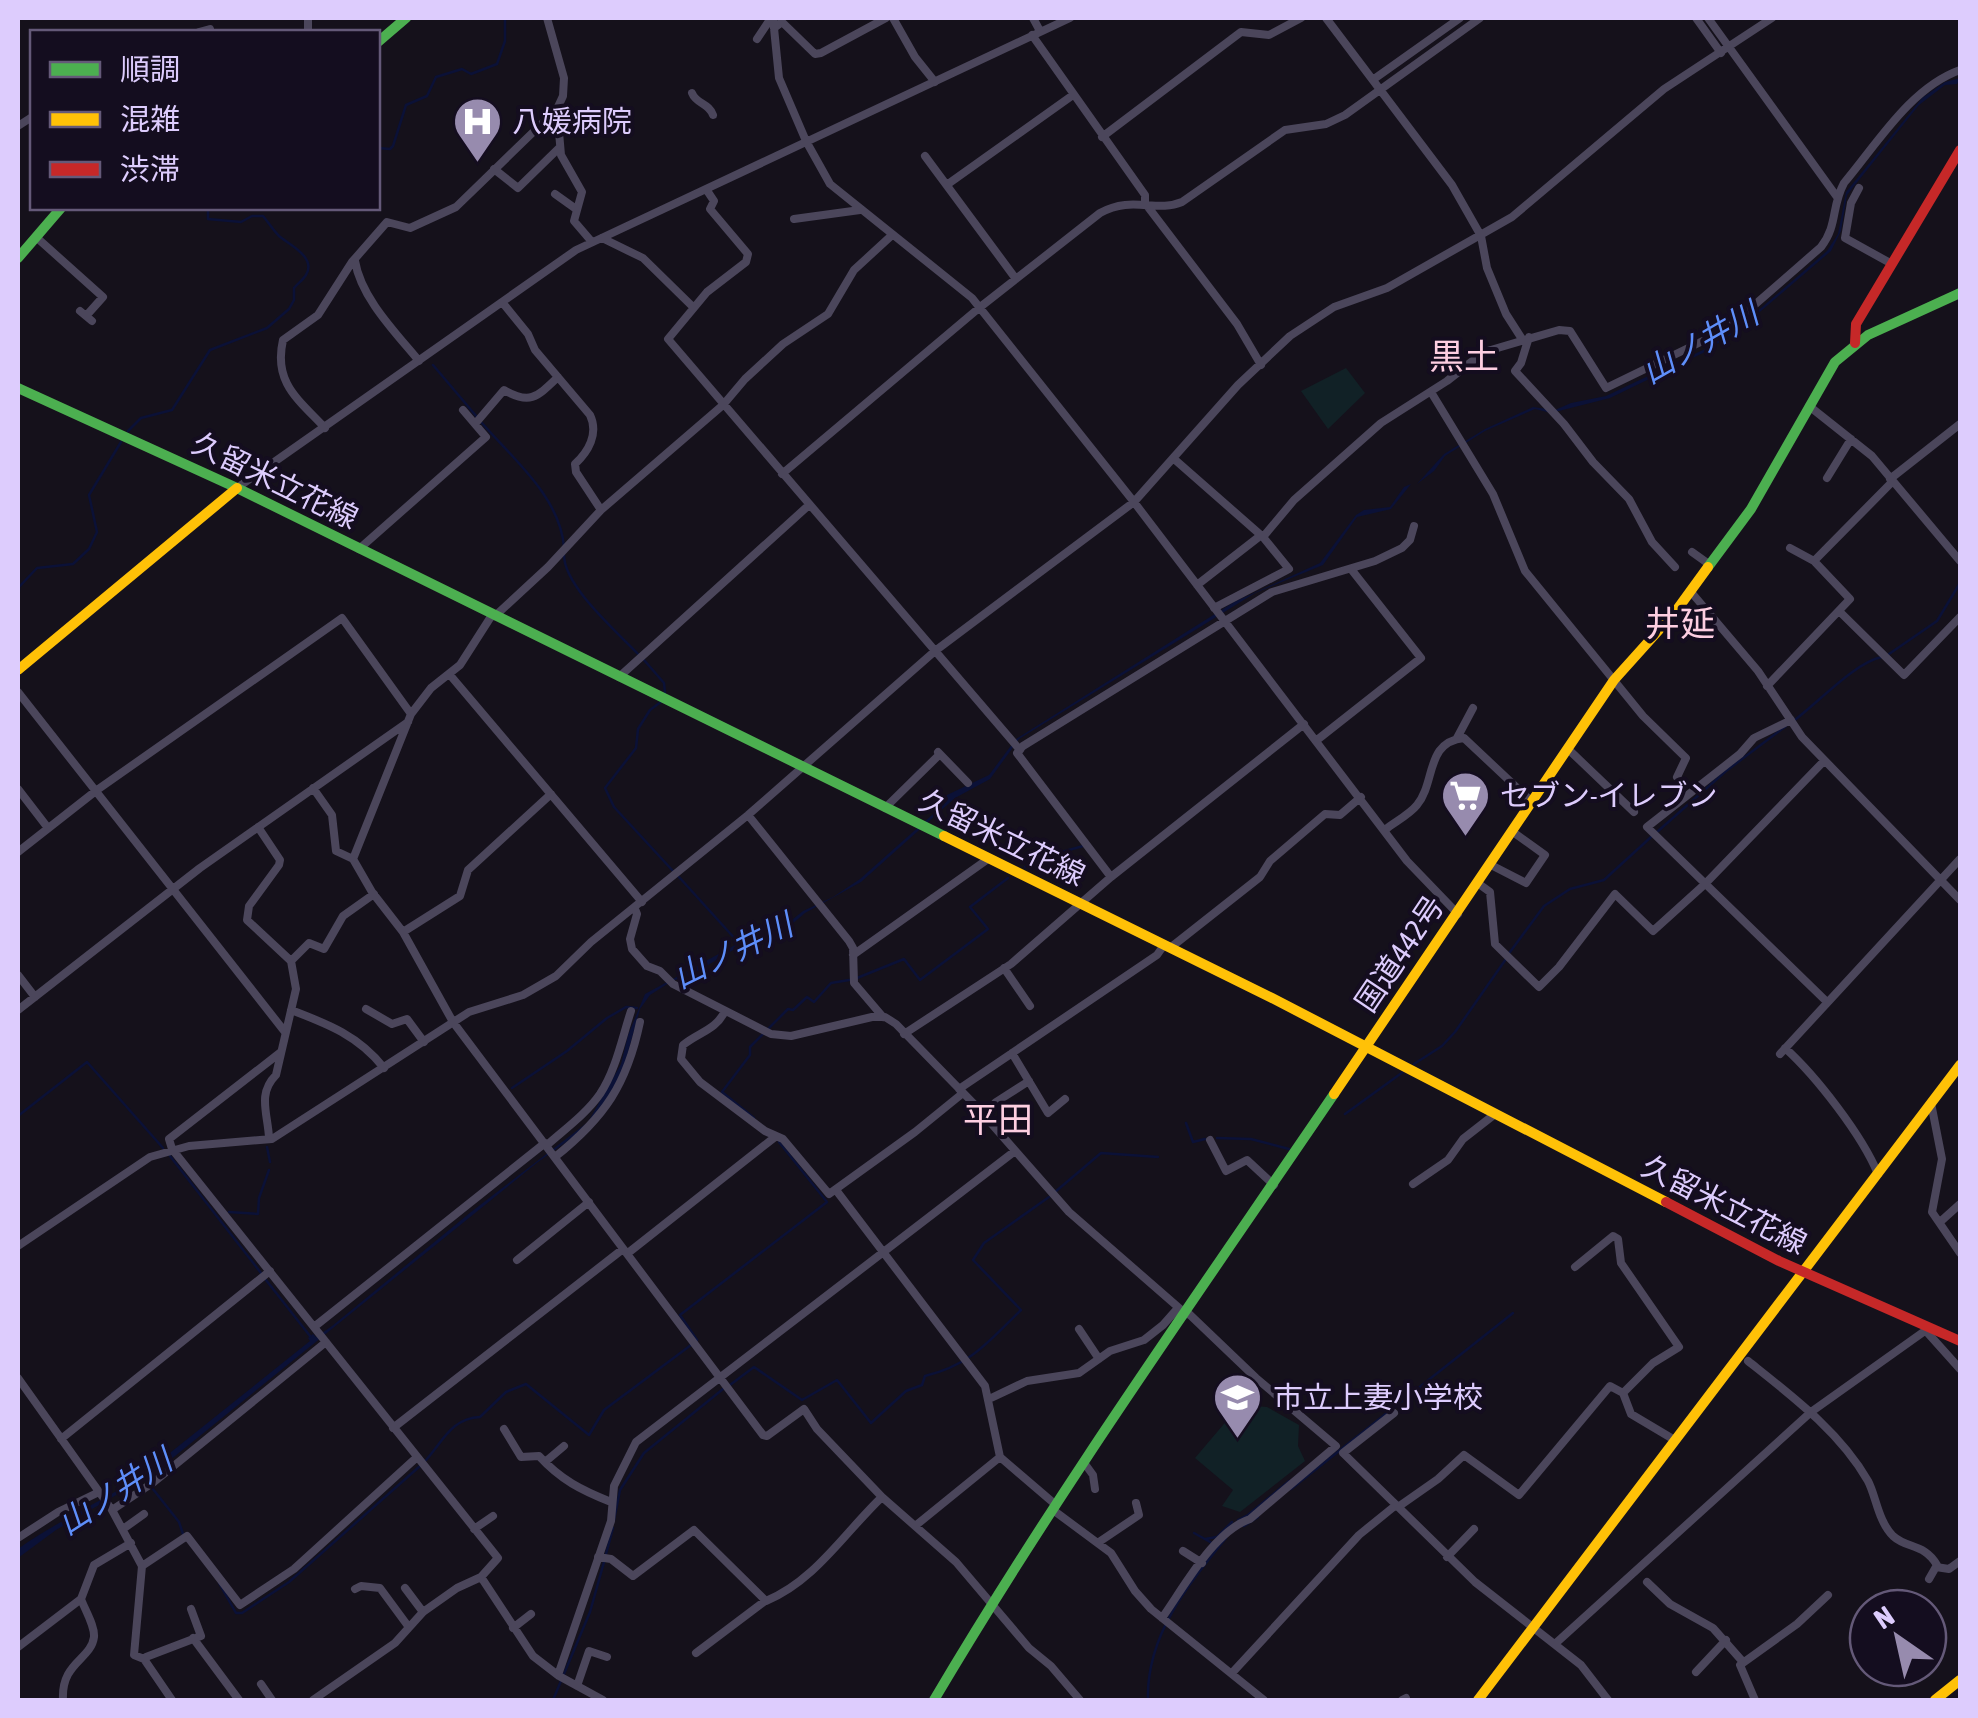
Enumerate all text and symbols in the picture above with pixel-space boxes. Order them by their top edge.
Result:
legend [30,30,380,210]
text: 順調 [120,52,180,86]
hospital icon: 八媛病院 [451,96,503,164]
text: 混雑 [120,102,180,136]
place label: 八媛病院 [512,104,632,138]
text: 渋滞 [120,152,180,186]
water label: 山ノ井川 [1635,293,1767,391]
district label: 黒土 [1429,336,1499,376]
street label: 久留米立花線 [187,425,364,535]
district label: 井延 [1645,603,1715,643]
supermarket icon: セブン-イレブン [1439,770,1491,838]
place label: セブン-イレブン [1500,778,1718,812]
street label: 久留米立花線 [914,782,1091,892]
street label: 国道442号 [1348,889,1450,1018]
water label: 山ノ井川 [667,905,801,995]
district label: 平田 [963,1099,1033,1139]
street label: 久留米立花線 [1637,1148,1812,1260]
school or university icon: 市立上妻小学校 [1212,1372,1264,1440]
place label: 市立上妻小学校 [1273,1380,1483,1414]
water label: 山ノ井川 [51,1440,181,1542]
north arrow [1848,1588,1948,1688]
text: N [1868,1599,1900,1635]

